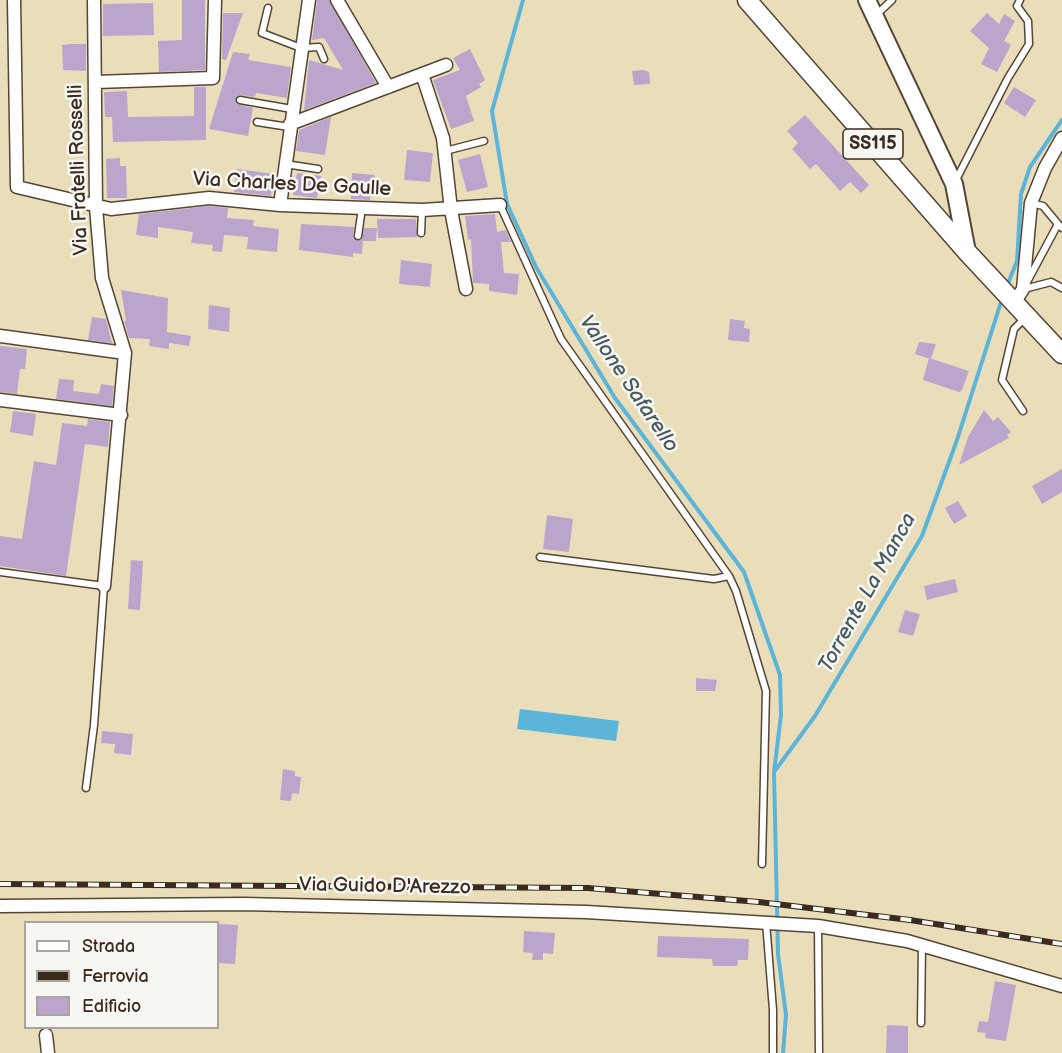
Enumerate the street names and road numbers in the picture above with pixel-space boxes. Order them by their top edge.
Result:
street label: Via Fratelli Rosselli [64,84,94,256]
road number: SS115 [843,129,903,159]
street label: Via Charles De Gaulle [192,168,392,202]
street label: Via Guido D'Arezzo [299,874,471,900]

